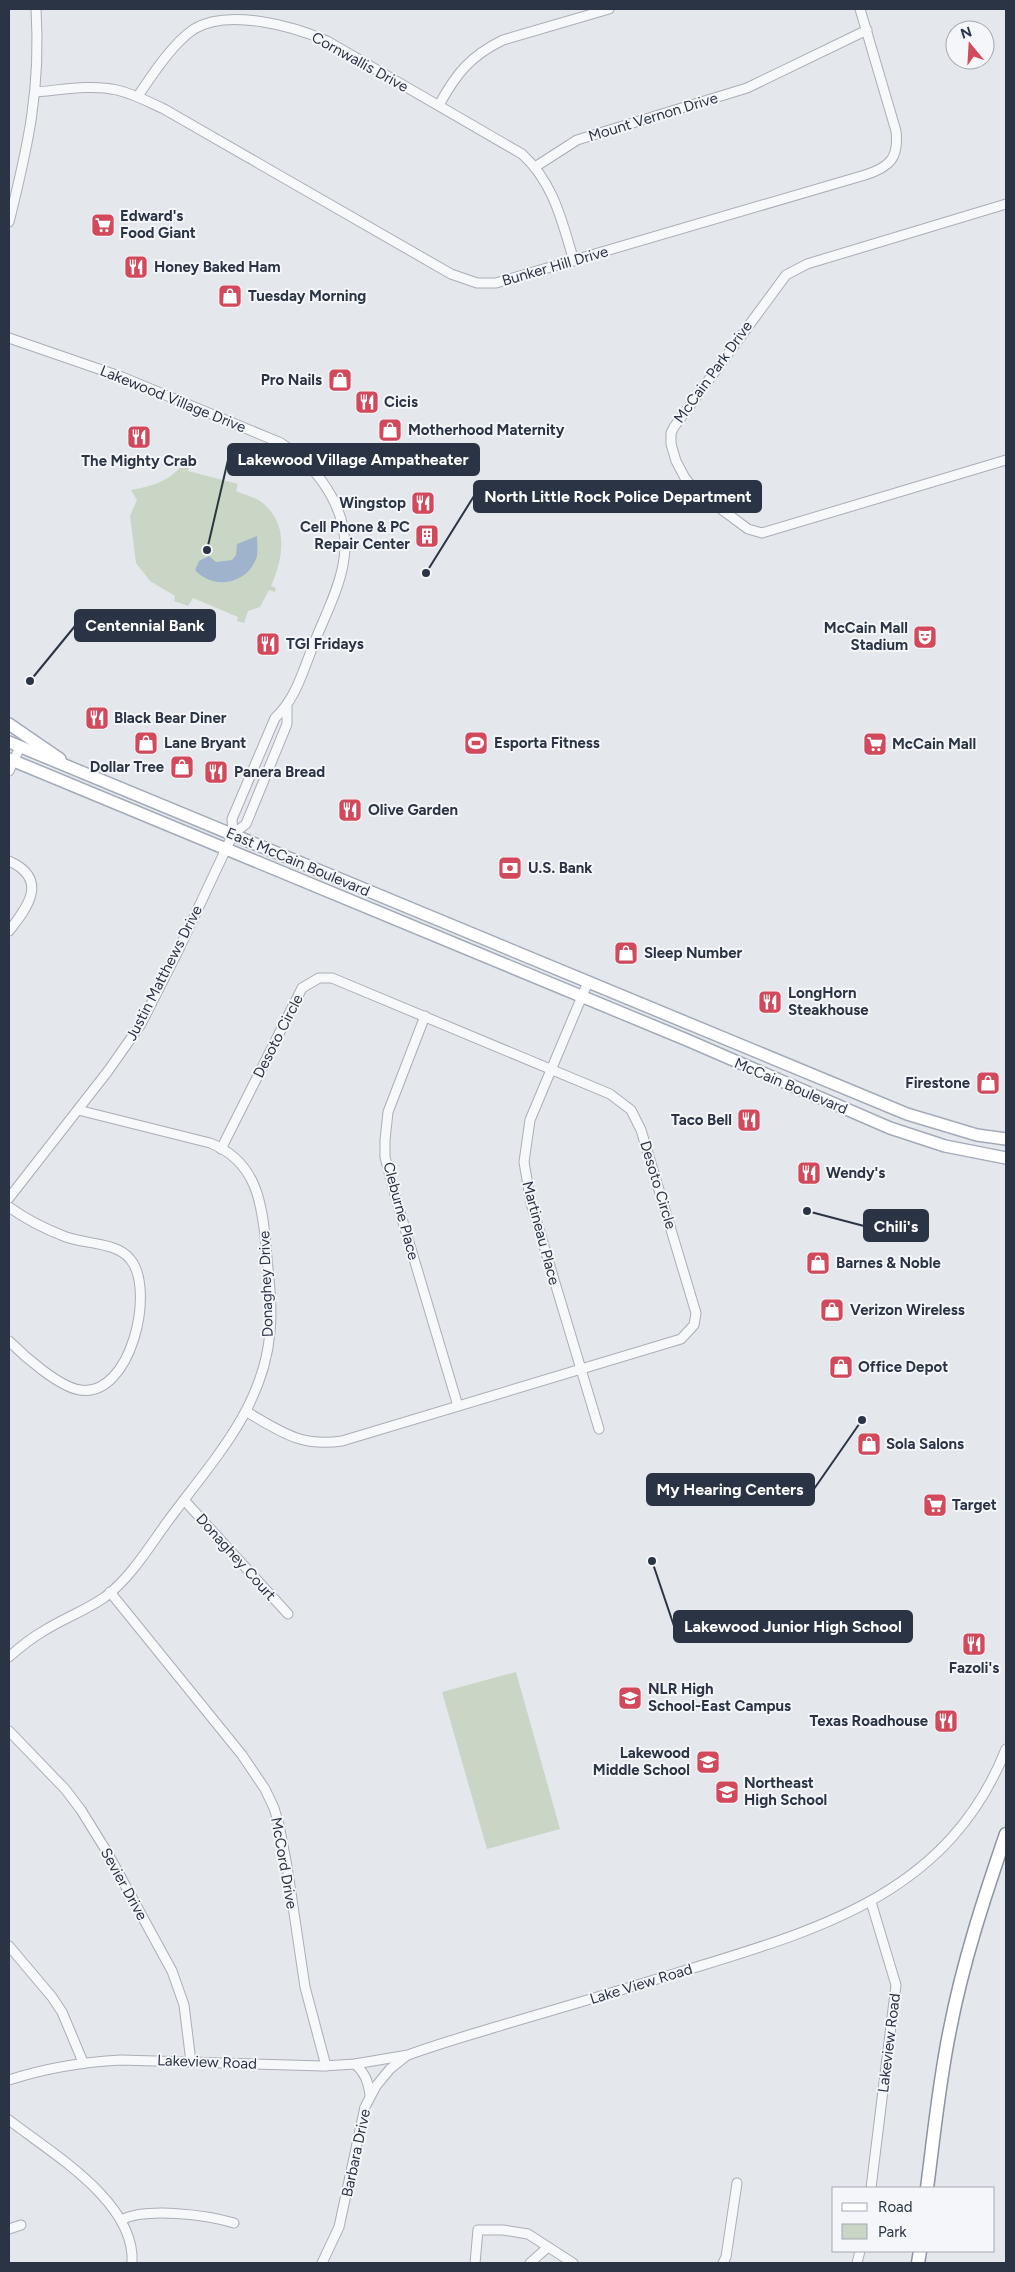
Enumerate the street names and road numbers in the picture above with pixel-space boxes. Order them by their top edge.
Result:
street label: Cornwallis Drive [309,28,411,96]
street label: Mount Vernon Drive [586,89,720,145]
street label: Bunker Hill Drive [500,242,610,290]
street label: McCain Park Drive [670,317,756,427]
street label: Lakewood Village Drive [98,362,248,436]
street label: East McCain Boulevard [223,824,373,900]
street label: Justin Matthews Drive [122,902,206,1044]
street label: Desoto Circle [249,991,307,1081]
street label: McCain Boulevard [732,1054,850,1118]
street label: Desoto Circle [636,1139,680,1231]
street label: Cleburne Place [379,1160,423,1262]
street label: Martineau Place [518,1179,564,1287]
street label: Donaghey Drive [255,1230,277,1338]
street label: Donaghey Court [192,1510,280,1604]
street label: McCord Drive [267,1816,301,1910]
street label: Sevier Drive [97,1845,151,1923]
street label: Lake View Road [588,1960,694,2008]
street label: Lakeview Road [874,1992,904,2094]
street label: Lakeview Road [157,2051,257,2073]
street label: Barbara Drive [338,2107,374,2199]

